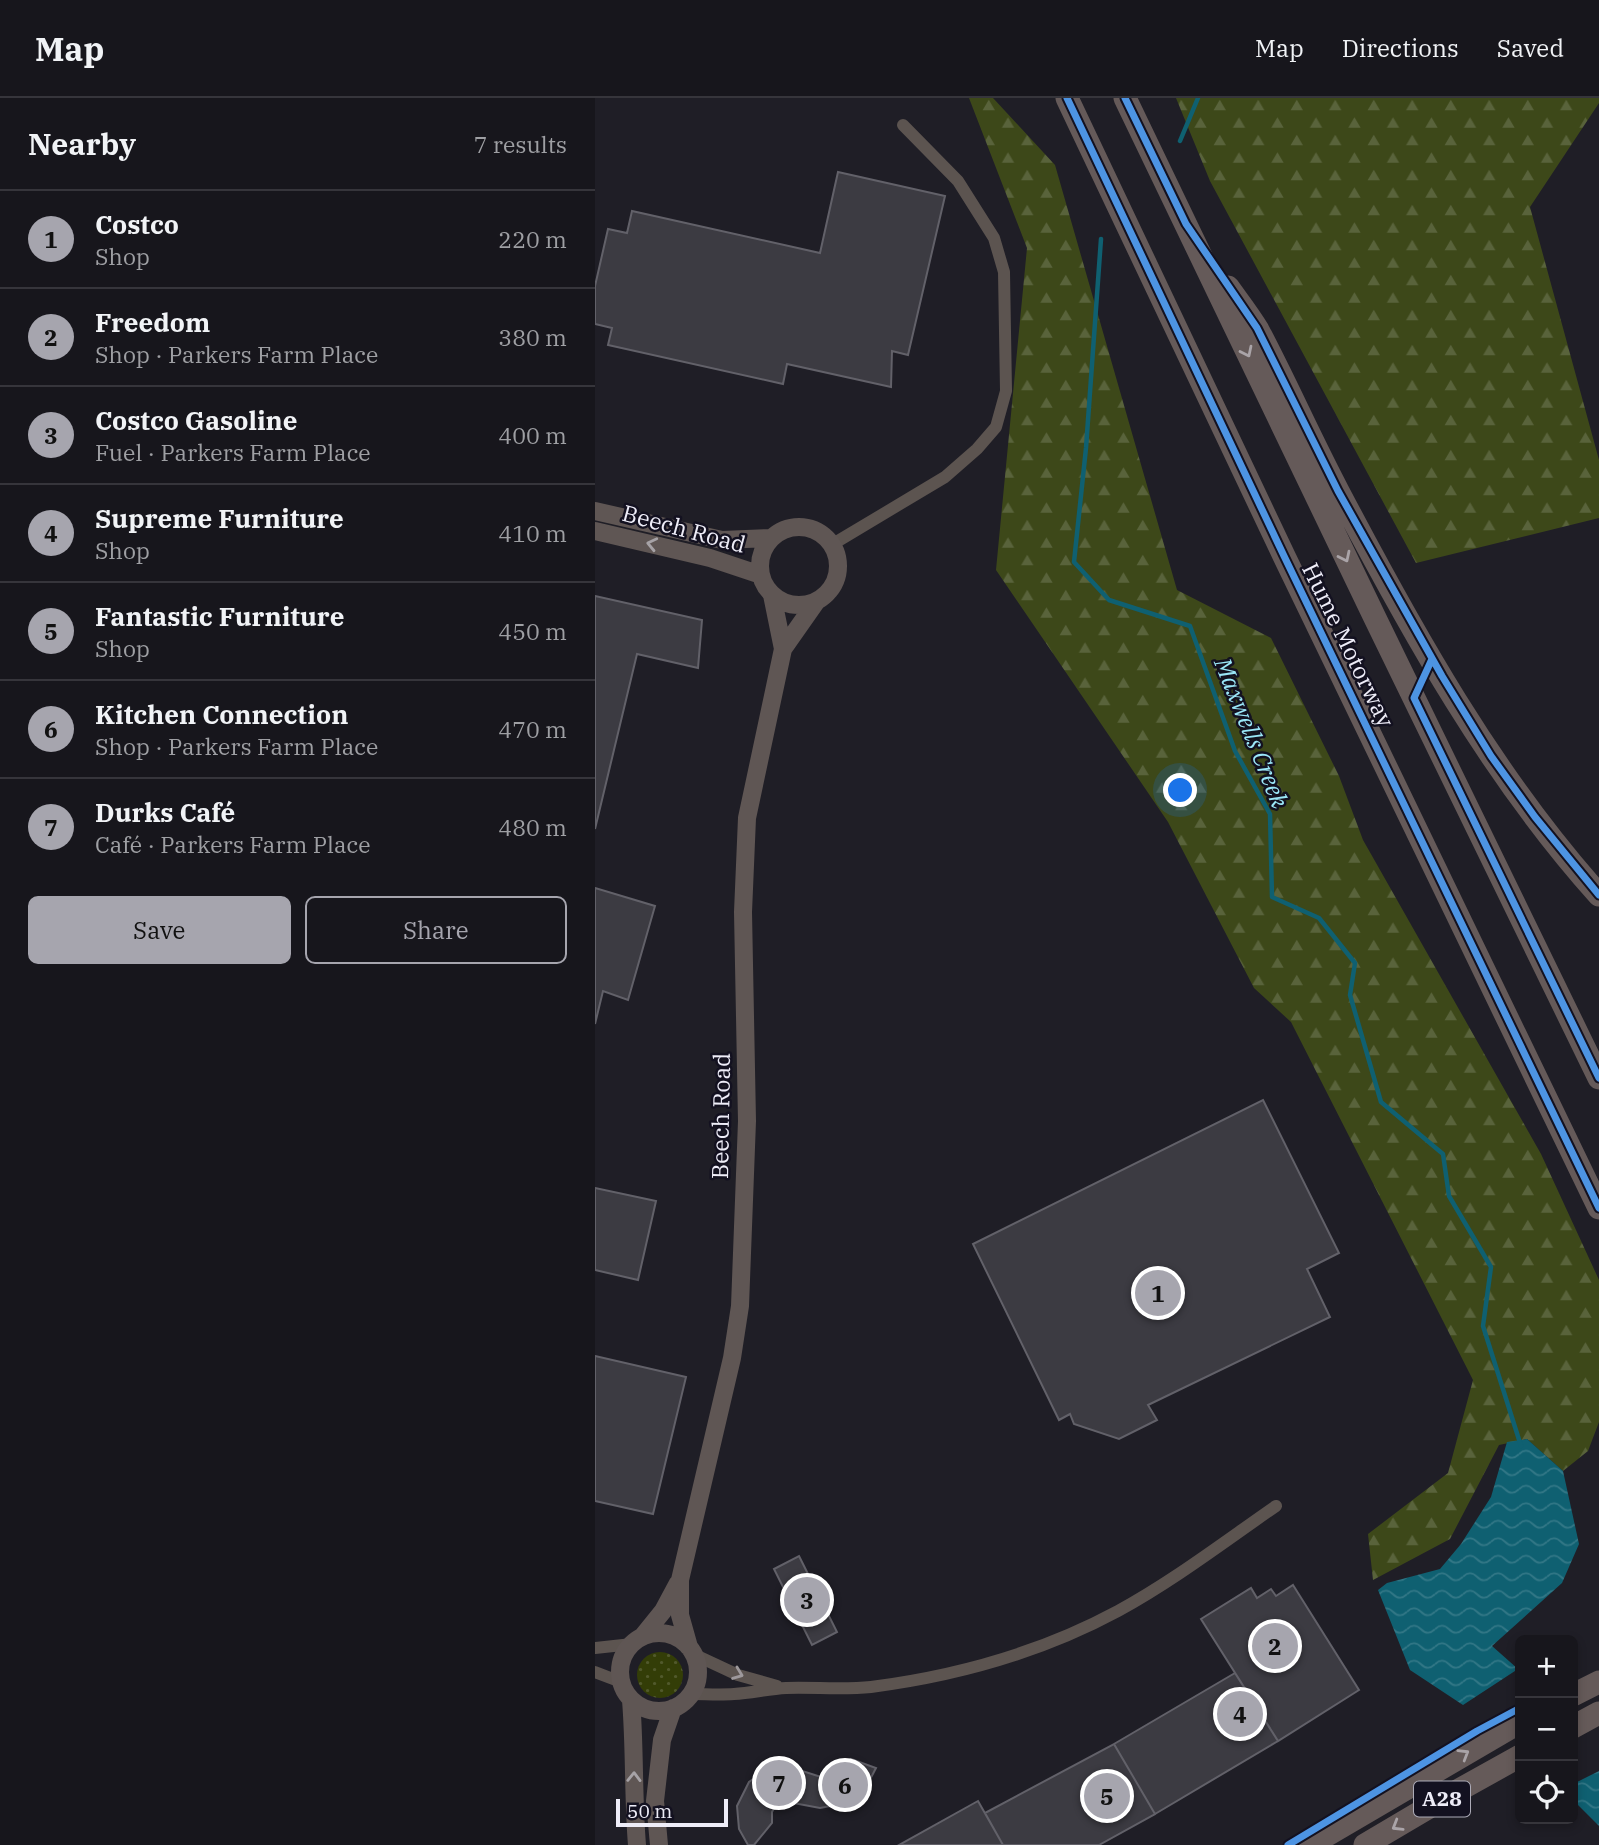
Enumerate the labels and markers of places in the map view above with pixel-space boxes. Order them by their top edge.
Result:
pin: 1 [1135,1267,1181,1319]
pin: 3 [784,1574,830,1626]
pin: 2 [1252,1620,1298,1672]
pin: 4 [1217,1688,1263,1740]
pin: 7 [756,1757,802,1809]
pin: 6 [822,1759,868,1811]
pin: 5 [1084,1770,1130,1822]

